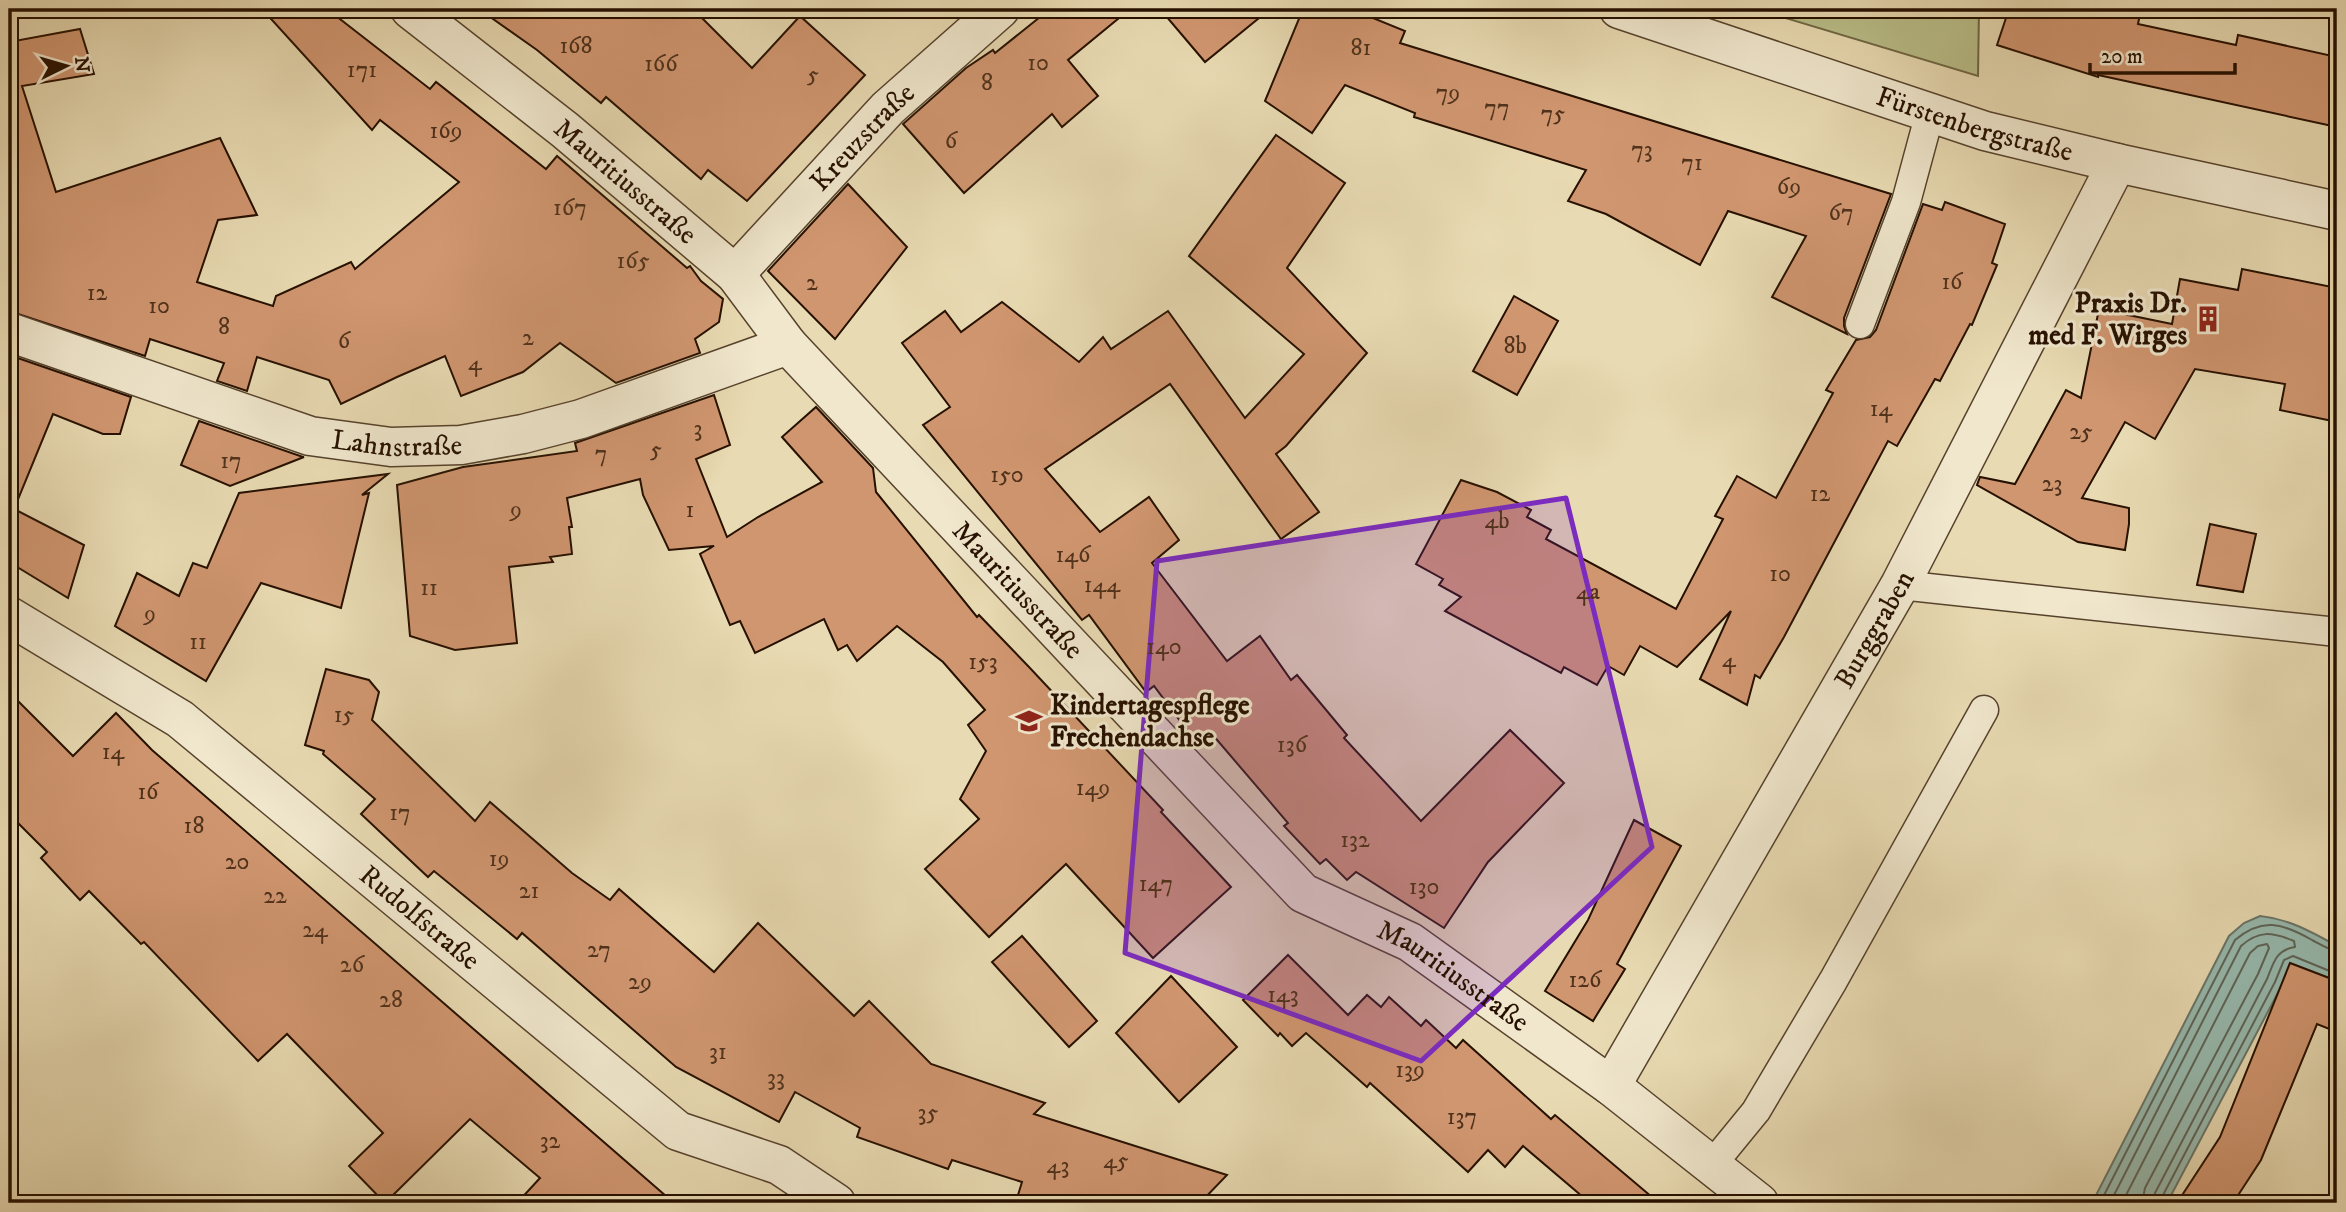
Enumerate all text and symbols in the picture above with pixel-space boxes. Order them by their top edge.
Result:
house number: 168 [559,31,593,61]
north arrow [32,32,102,102]
scale bar [2090,32,2236,76]
house number: 81 [1351,33,1371,63]
text: 20 m [2101,44,2143,70]
house number: 10 [1027,48,1049,78]
house number: 166 [644,49,679,79]
house number: 171 [347,55,377,85]
text: N [69,56,94,74]
house number: 5 [807,60,819,90]
house number: 8 [981,68,993,98]
street label: Kreuzstraße [803,75,922,199]
house number: 79 [1436,78,1460,108]
street label: Fürstenbergstraße [1872,79,2076,169]
house number: 77 [1484,93,1510,123]
house number: 75 [1541,99,1565,129]
street label: Mauritiusstraße [547,111,704,252]
house number: 169 [429,116,463,146]
house number: 6 [945,126,959,156]
house number: 73 [1631,135,1653,165]
house number: 71 [1681,148,1703,178]
house number: 69 [1777,172,1801,202]
house number: 167 [553,193,587,223]
house number: 67 [1828,198,1854,228]
house number: 165 [616,246,650,276]
house number: 16 [1941,267,1964,297]
house number: 2 [806,268,818,298]
house number: 12 [87,278,108,308]
place label: Praxis Dr. med F. Wirges [2028,286,2188,353]
house number: 10 [148,291,170,321]
building icon: Praxis Dr. med F. Wirges [2193,304,2223,334]
house number: 8 [218,312,230,342]
house number: 2 [522,323,534,353]
house number: 6 [338,326,352,356]
house number: 8b [1503,331,1527,361]
house number: 4 [468,348,483,378]
house number: 14 [1870,394,1893,424]
house number: 3 [694,414,702,444]
house number: 25 [2069,417,2093,447]
street label: Lahnstraße [330,422,463,465]
house number: 5 [650,435,662,465]
house number: 7 [595,439,607,469]
house number: 17 [220,446,242,476]
house number: 150 [990,460,1024,490]
house number: 23 [2042,469,2062,499]
house number: 12 [1810,479,1831,509]
house number: 9 [509,495,522,525]
house number: 1 [686,495,694,525]
house number: 4b [1484,506,1510,536]
street label: Mauritiusstraße [945,513,1091,666]
house number: 146 [1055,540,1092,570]
house number: 10 [1769,559,1791,589]
street label: Burggraben [1827,564,1922,695]
house number: 144 [1084,570,1121,600]
house number: 11 [420,573,438,603]
house number: 4a [1576,577,1601,607]
house number: 9 [143,599,156,629]
house number: 11 [189,627,207,657]
house number: 140 [1146,632,1182,662]
house number: 4 [1722,645,1737,675]
house number: 153 [968,647,998,677]
place label: Kindertagespflege Frechendachse [1050,688,1250,755]
house number: 15 [334,700,354,730]
school or university icon: Kindertagespflege Frechendachse [1014,706,1044,736]
house number: 136 [1277,730,1309,760]
house number: 14 [102,737,125,767]
house number: 149 [1076,773,1110,803]
house number: 16 [137,777,160,807]
house number: 17 [389,798,411,828]
house number: 18 [184,811,204,841]
house number: 132 [1340,825,1370,855]
house number: 19 [489,844,509,874]
house number: 20 [225,847,249,877]
street label: Rudolfstraße [352,857,487,978]
house number: 147 [1139,869,1173,899]
house number: 130 [1409,872,1439,902]
house number: 21 [519,876,539,906]
house number: 22 [263,881,287,911]
street label: Mauritiusstraße [1372,912,1536,1039]
house number: 24 [302,915,329,945]
house number: 27 [587,935,611,965]
house number: 26 [340,950,366,980]
house number: 126 [1568,965,1603,995]
house number: 29 [628,967,652,997]
house number: 143 [1267,980,1299,1010]
house number: 28 [379,985,403,1015]
house number: 31 [709,1037,727,1067]
house number: 139 [1395,1055,1425,1085]
house number: 33 [767,1063,785,1093]
house number: 35 [918,1098,939,1128]
house number: 137 [1447,1102,1477,1132]
house number: 32 [540,1126,561,1156]
house number: 45 [1103,1146,1129,1176]
house number: 43 [1047,1151,1069,1181]

